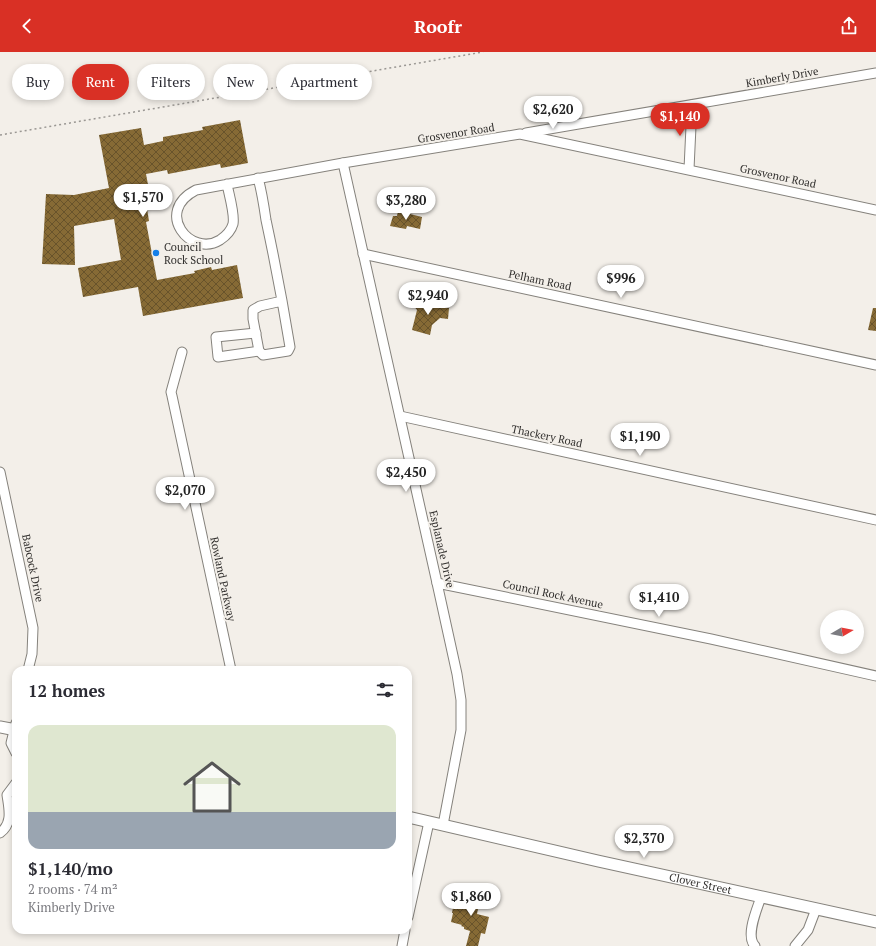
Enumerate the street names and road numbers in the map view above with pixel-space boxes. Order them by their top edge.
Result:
street label: Kimberly Drive [745,64,820,90]
street label: Grosvenor Road [417,120,495,146]
street label: Grosvenor Road [739,161,817,191]
street label: Pelham Road [507,267,573,293]
street label: Thackery Road [510,422,584,450]
street label: Esplanade Drive [426,509,458,589]
street label: Babcock Drive [19,533,47,604]
street label: Rowland Parkway [207,535,239,623]
street label: Council Rock Avenue [501,577,605,612]
street label: Clover Street [668,870,733,897]

